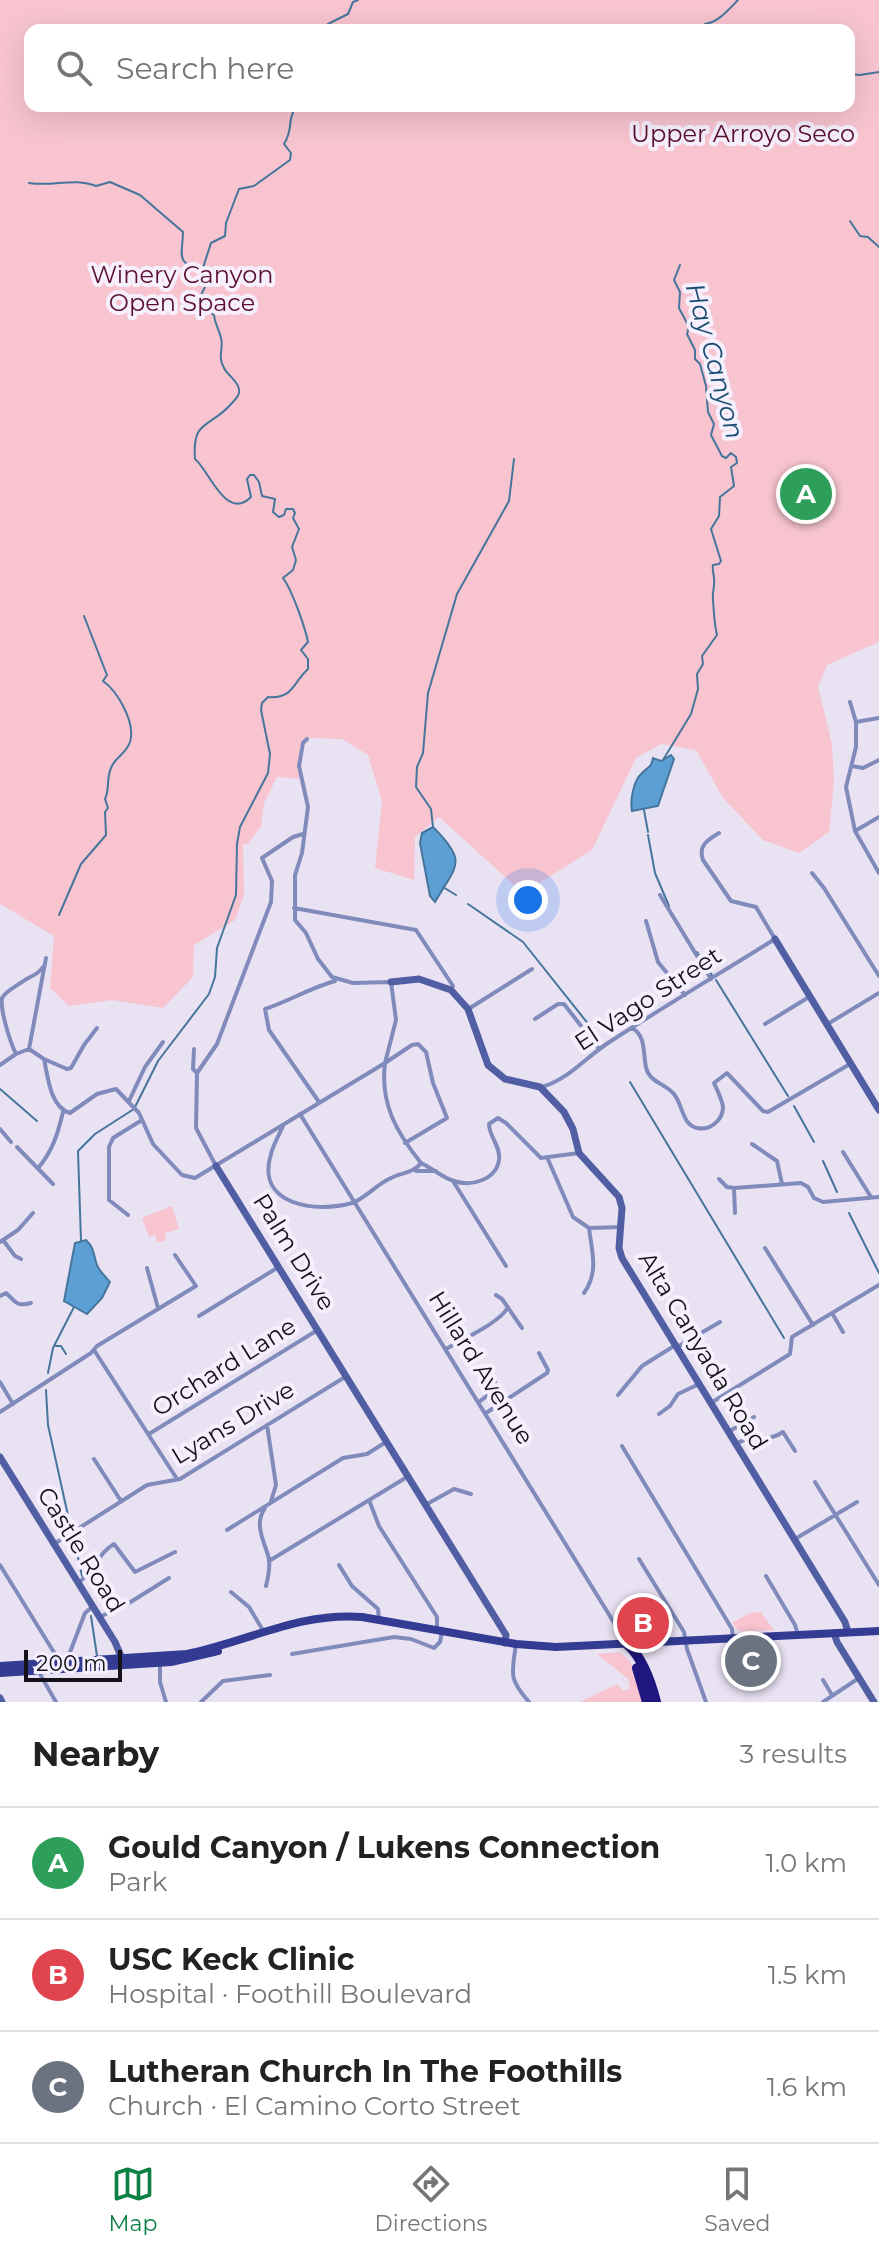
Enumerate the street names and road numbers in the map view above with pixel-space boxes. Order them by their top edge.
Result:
street label: El Vago Street [569,940,727,1057]
street label: Palm Drive [247,1188,342,1315]
street label: Alta Canyada Road [633,1246,774,1455]
street label: Hillard Avenue [423,1286,540,1450]
street label: Orchard Lane [146,1311,301,1422]
street label: Lyans Drive [166,1375,299,1471]
street label: Castle Road [31,1482,131,1618]

